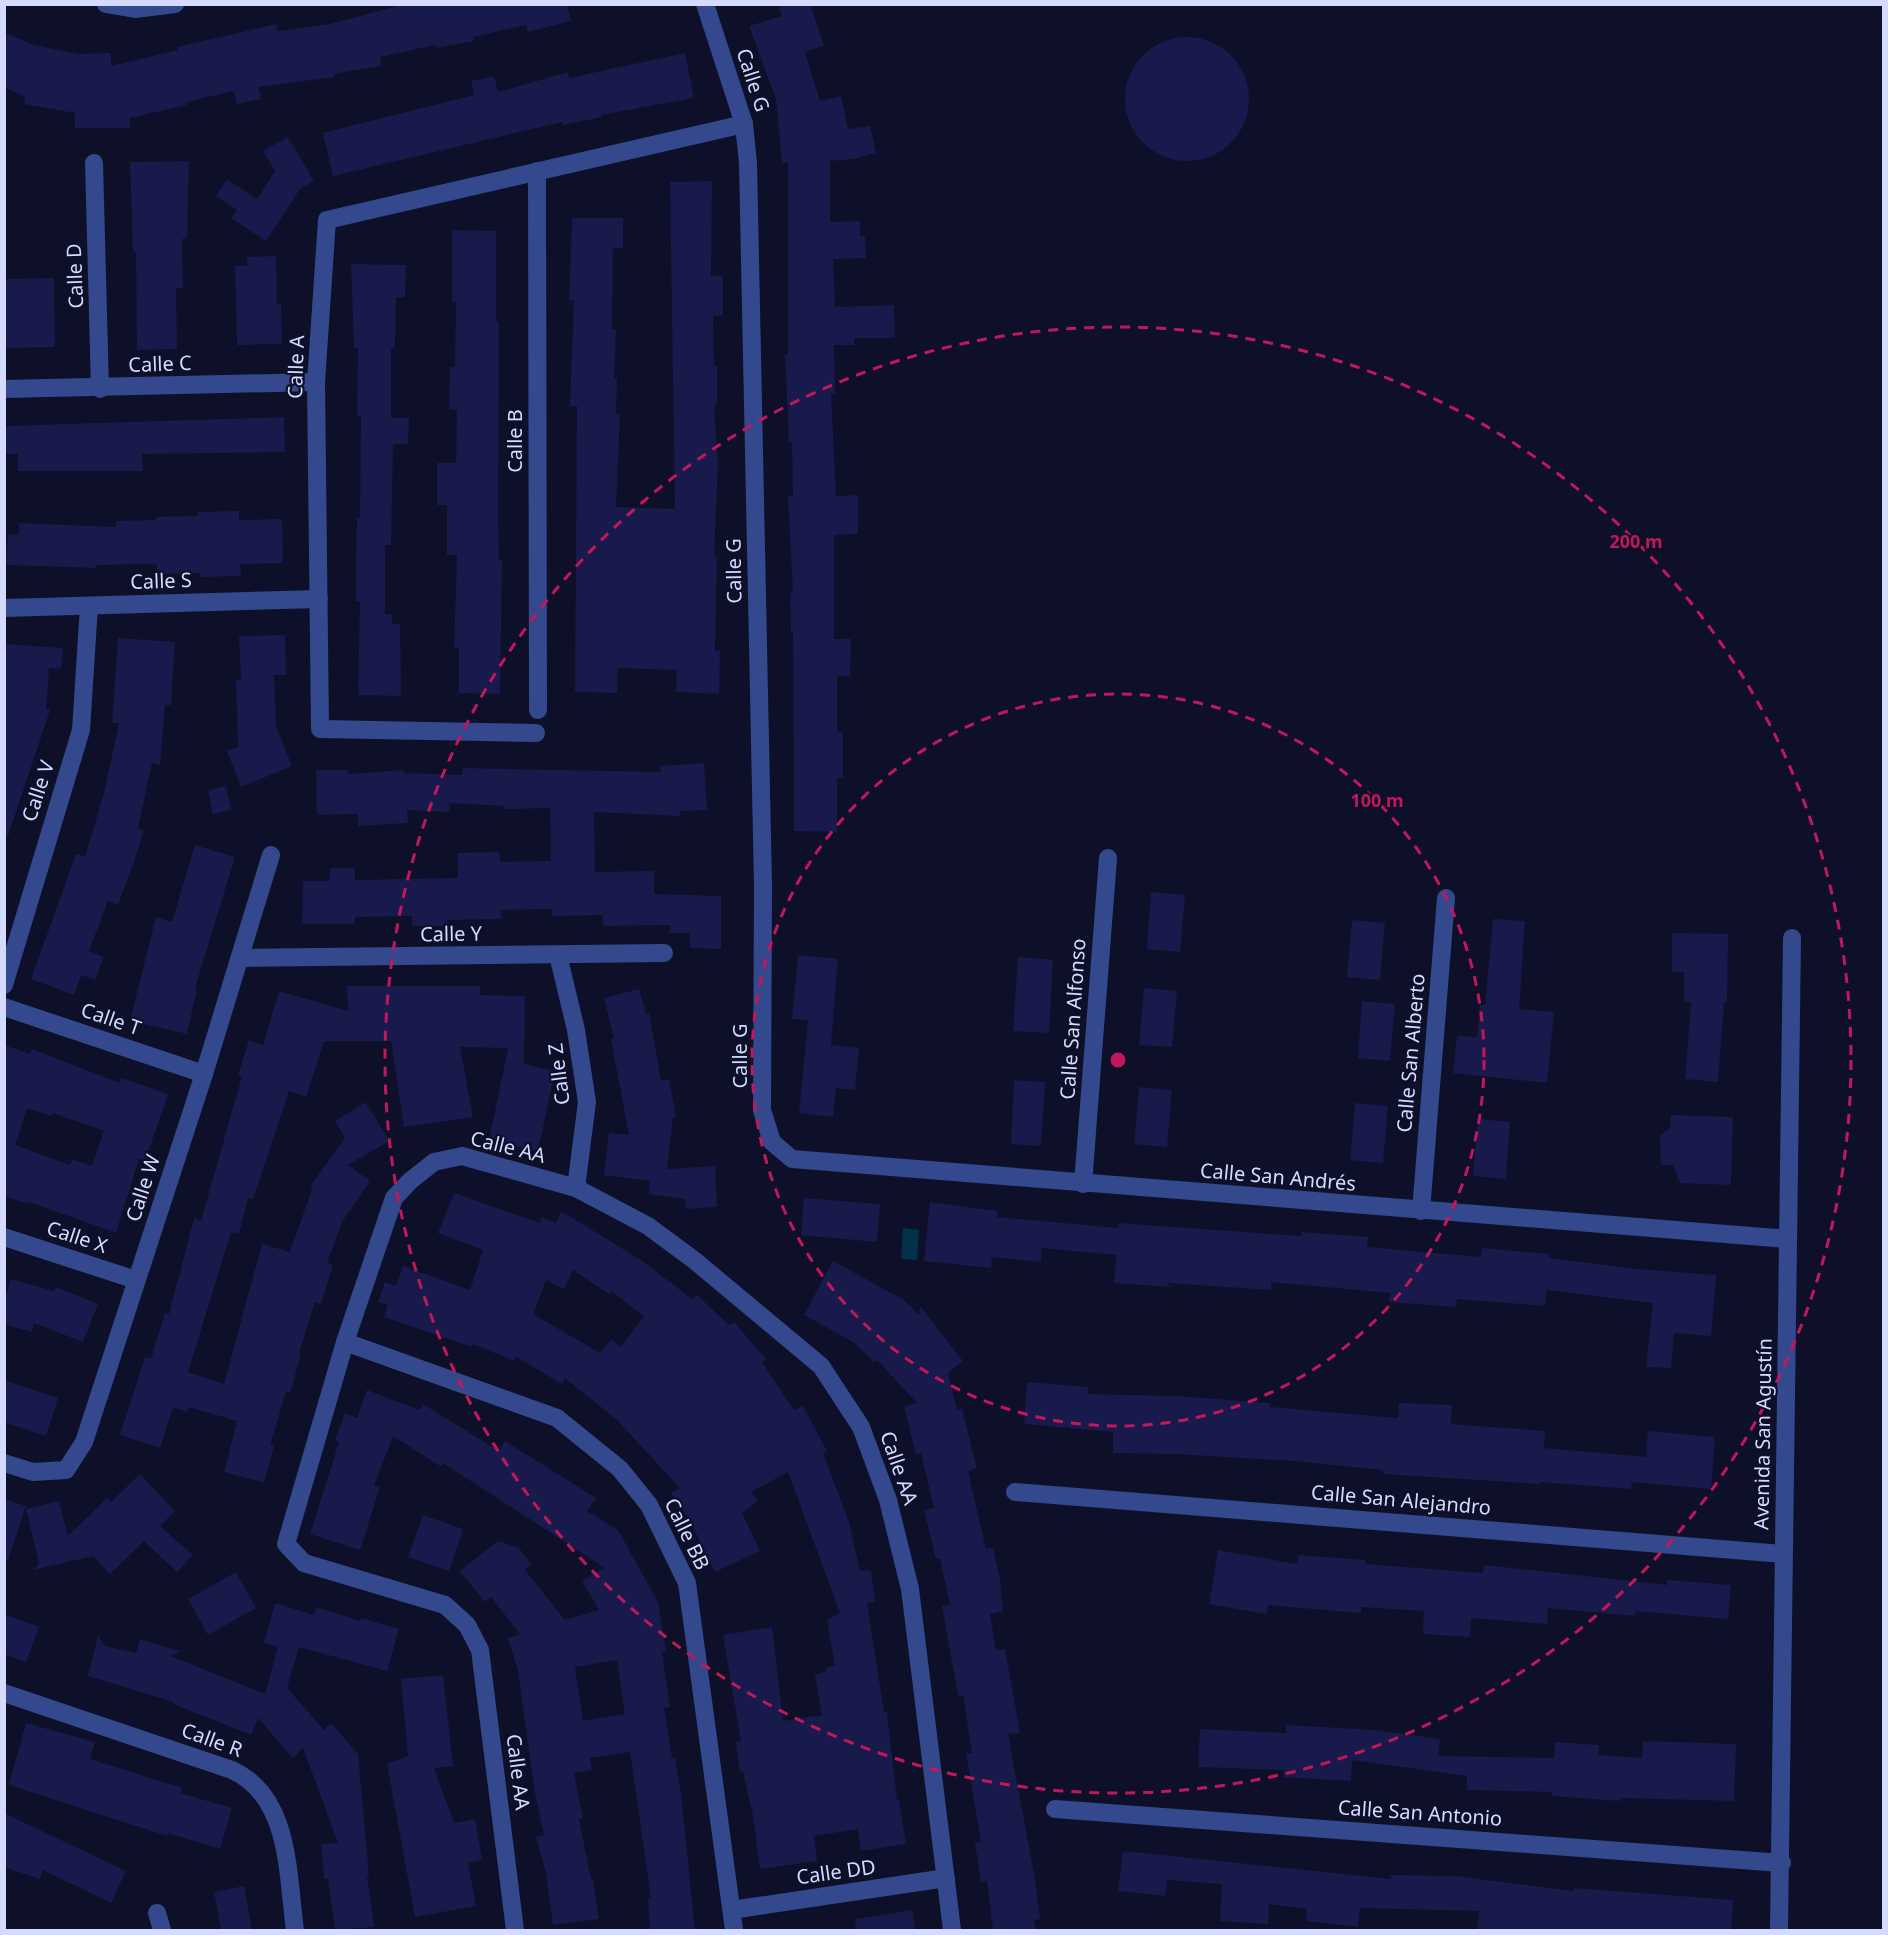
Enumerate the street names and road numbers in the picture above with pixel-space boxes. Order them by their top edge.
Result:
street label: Calle G [731,45,776,115]
street label: Calle D [60,243,89,309]
street label: Calle A [281,335,310,399]
street label: Calle C [128,349,192,378]
street label: Calle B [501,409,528,473]
street label: Calle G [719,538,748,604]
street label: Calle S [130,566,192,595]
street label: Calle V [15,757,60,825]
street label: Calle Y [420,919,483,948]
street label: Calle San Alfonso [1053,938,1092,1100]
street label: Calle San Alberto [1390,972,1431,1134]
street label: Calle T [78,996,145,1041]
street label: Calle G [726,1023,753,1089]
street label: Calle Z [541,1042,576,1107]
street label: Calle AA [468,1124,549,1169]
street label: Calle W [119,1150,166,1225]
street label: Calle San Andrés [1199,1156,1357,1197]
street label: Calle X [43,1214,111,1259]
street label: Avenida San Agustín [1747,1338,1778,1530]
street label: Calle AA [874,1427,925,1508]
street label: Calle San Alejandro [1310,1478,1492,1521]
street label: Calle BB [659,1493,716,1574]
street label: Calle R [178,1716,247,1763]
street label: Calle AA [500,1732,537,1812]
street label: Calle San Antonio [1337,1793,1503,1832]
street label: Calle DD [795,1853,877,1890]

